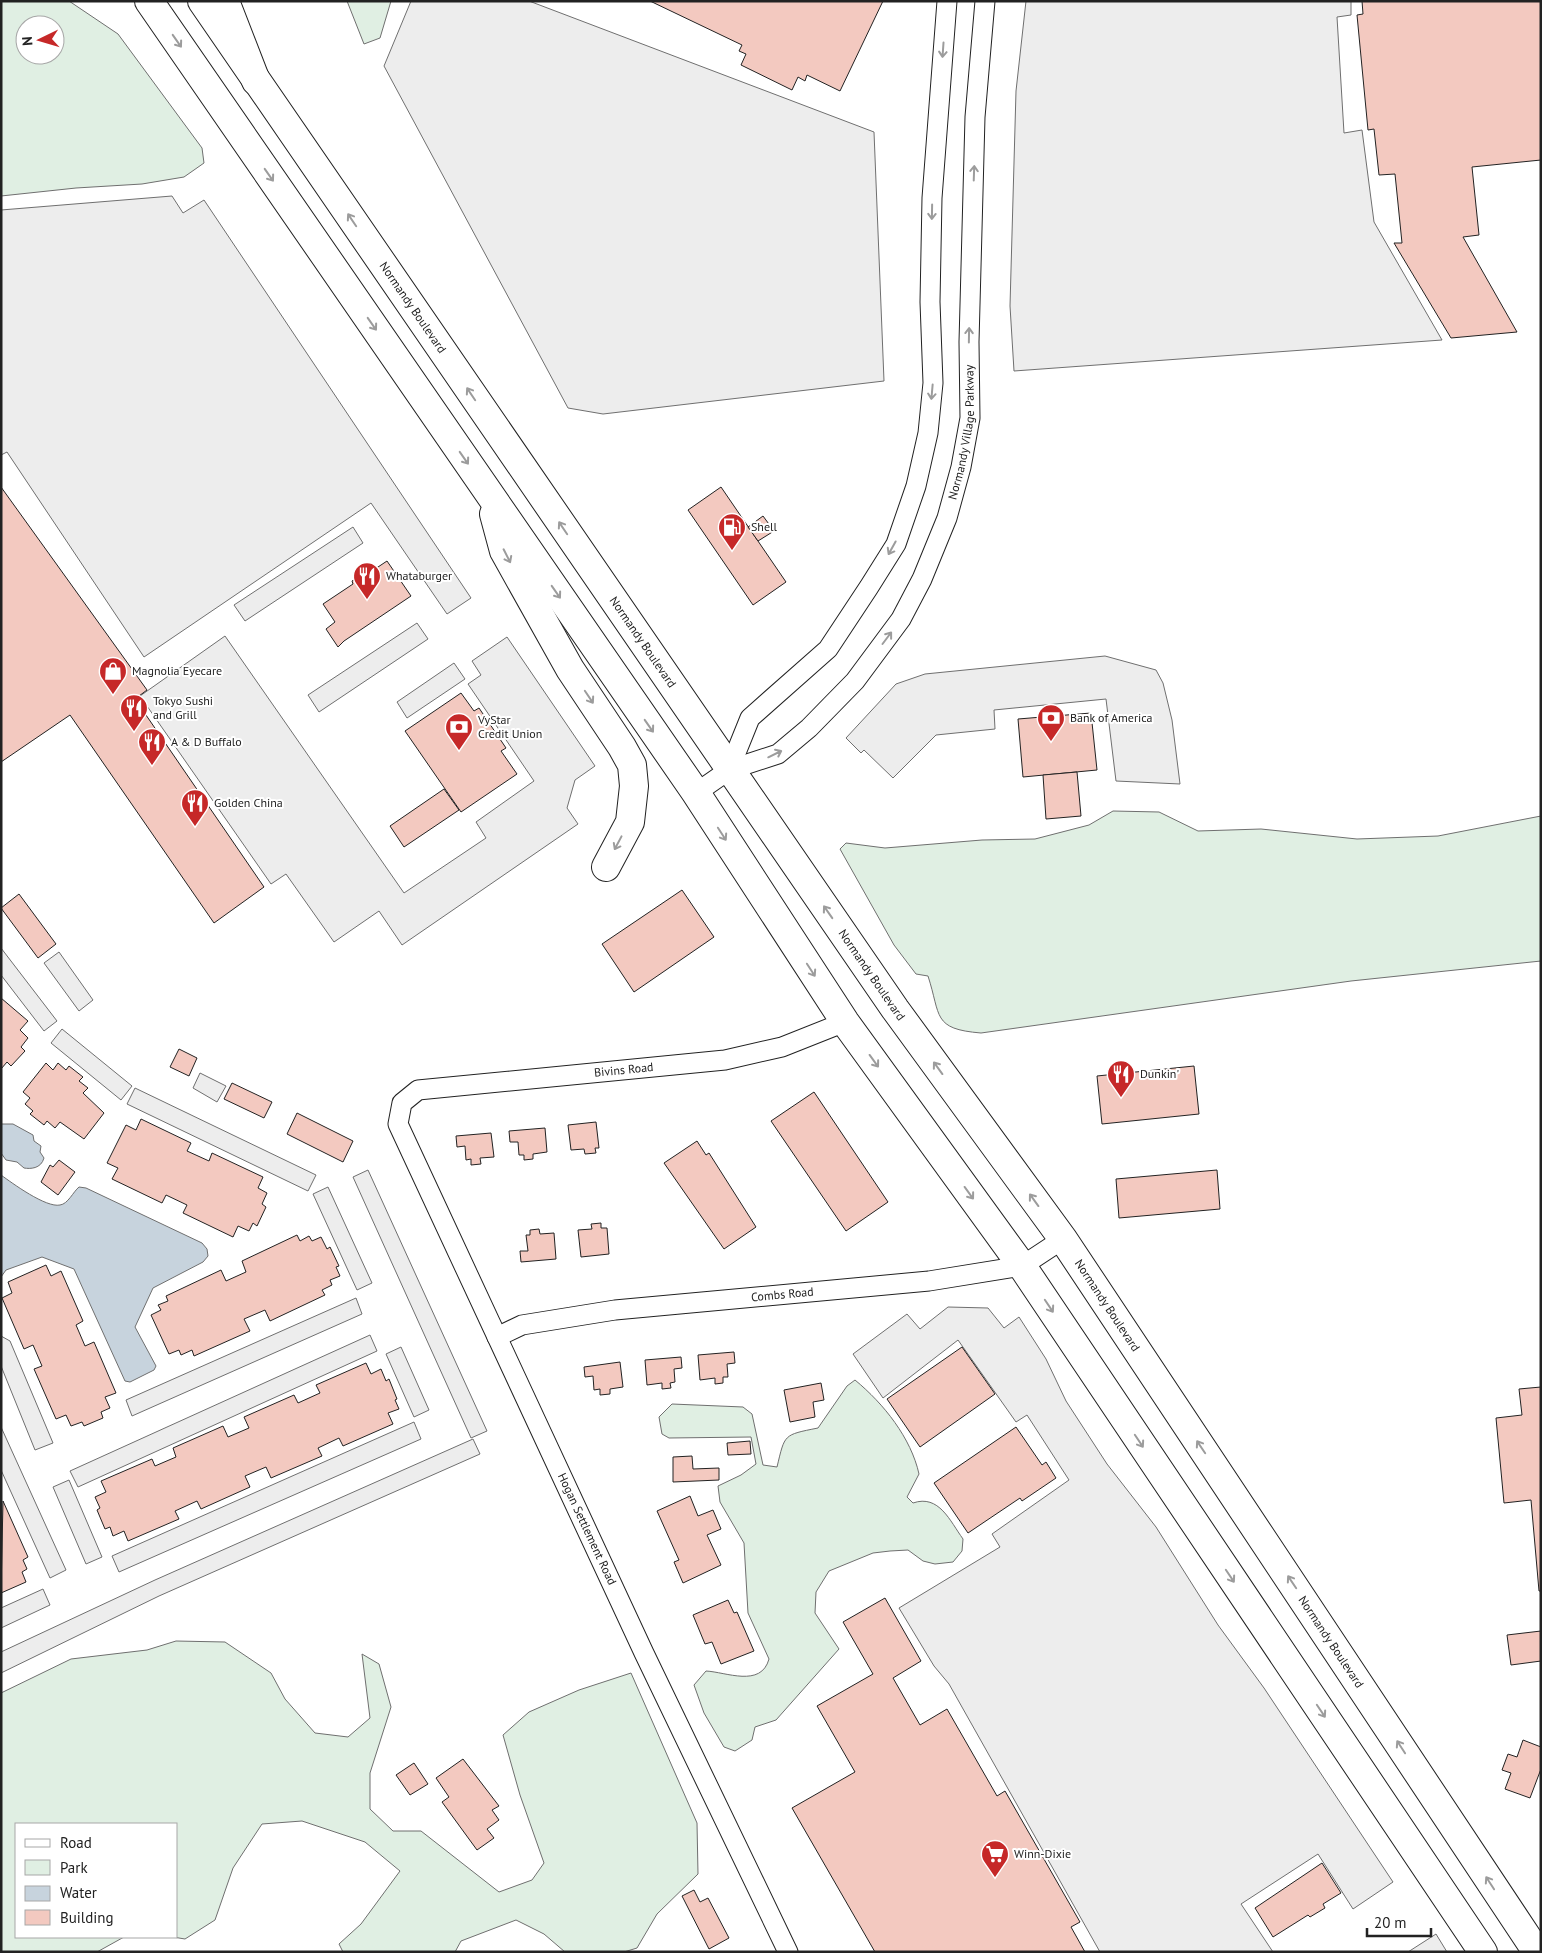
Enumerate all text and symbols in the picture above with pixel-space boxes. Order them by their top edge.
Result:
north arrow [15,15,65,65]
one-way arrow [172,34,182,48]
text: N [18,36,36,47]
one-way arrow [938,42,948,58]
one-way arrow [969,165,978,181]
one-way arrow [264,168,274,182]
one-way arrow [927,204,937,220]
one-way arrow [347,214,357,228]
street label: Normandy Boulevard [377,259,450,356]
one-way arrow [367,317,377,331]
one-way arrow [964,328,974,344]
street label: Normandy Village Parkway [944,364,977,501]
one-way arrow [927,384,937,400]
one-way arrow [466,387,476,401]
one-way arrow [459,451,469,465]
fuel station icon: Shell [717,512,747,551]
place label: Shell [751,519,778,534]
one-way arrow [558,521,568,535]
one-way arrow [887,541,897,555]
one-way arrow [503,548,512,563]
restaurant icon: Whataburger [352,561,382,600]
place label: Whataburger [386,568,452,583]
one-way arrow [551,585,561,599]
street label: Normandy Boulevard [607,593,680,690]
one-way arrow [882,631,892,645]
shop icon: Magnolia Eyecare [98,656,128,695]
place label: Magnolia Eyecare [132,663,222,678]
one-way arrow [584,689,594,703]
restaurant icon: Tokyo Sushi and Grill [119,693,149,732]
place label: Tokyo Sushi and Grill [153,693,213,722]
bank icon: Bank of America [1036,703,1066,742]
place label: Bank of America [1070,710,1153,725]
bank icon: VyStar Credit Union [444,712,474,751]
place label: VyStar Credit Union [477,712,542,741]
one-way arrow [644,718,654,732]
restaurant icon: A & D Buffalo [137,727,167,766]
place label: A & D Buffalo [171,734,242,749]
one-way arrow [767,748,782,758]
restaurant icon: Golden China [180,788,210,827]
place label: Golden China [214,795,283,810]
one-way arrow [717,827,727,841]
one-way arrow [613,835,622,850]
one-way arrow [823,905,833,919]
street label: Normandy Boulevard [835,926,909,1023]
one-way arrow [806,963,817,977]
one-way arrow [869,1054,879,1068]
street label: Bivins Road [593,1059,654,1080]
restaurant icon: Dunkin' [1106,1059,1136,1098]
one-way arrow [933,1062,944,1076]
place label: Dunkin' [1140,1066,1179,1081]
one-way arrow [964,1186,974,1200]
one-way arrow [1029,1193,1039,1207]
street label: Normandy Boulevard [1072,1256,1144,1354]
street label: Combs Road [750,1284,814,1304]
one-way arrow [1044,1299,1054,1313]
one-way arrow [1134,1434,1144,1448]
one-way arrow [1196,1441,1206,1455]
street label: Hogan Settlement Road [555,1470,620,1587]
one-way arrow [1225,1569,1235,1583]
one-way arrow [1286,1575,1297,1589]
street label: Normandy Boulevard [1295,1593,1367,1691]
one-way arrow [1316,1703,1326,1717]
one-way arrow [1396,1740,1406,1754]
legend [15,1823,178,1938]
text: Road [60,1833,92,1852]
supermarket icon: Winn-Dixie [980,1839,1010,1878]
place label: Winn-Dixie [1014,1846,1071,1861]
text: Park [60,1858,88,1877]
one-way arrow [1485,1876,1495,1890]
text: Water [60,1883,97,1902]
scale bar [1367,1906,1431,1938]
text: Building [60,1908,114,1927]
text: 20 m [1374,1913,1407,1932]

